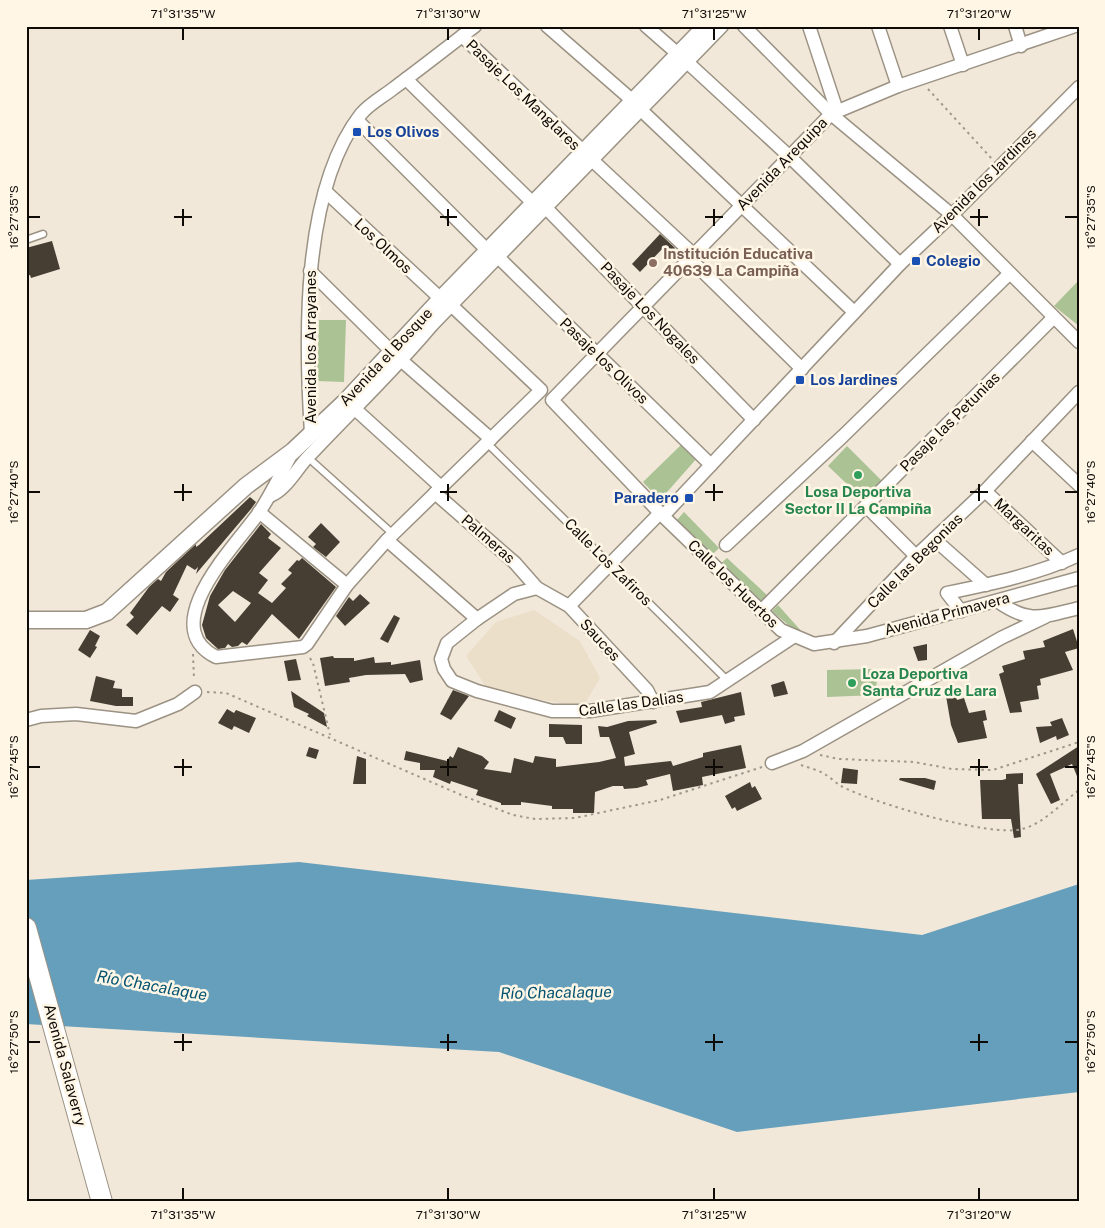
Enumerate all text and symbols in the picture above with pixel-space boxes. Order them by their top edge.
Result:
text: 71°31'35"W [150,7,216,21]
text: 71°31'30"W [416,7,481,21]
text: 71°31'25"W [682,7,747,21]
text: 71°31'20"W [947,7,1012,21]
street label: Pasaje Los Manglares [463,36,584,153]
street label: Avenida Arequipa [733,114,830,214]
place label: Los Olivos [367,123,440,140]
street label: Avenida los Jardines [928,125,1039,236]
marker: Los Olivos [351,126,363,138]
text: 16°27'35"S [7,185,21,249]
text: 16°27'35"S [1084,185,1098,249]
street label: Los Olmos [351,215,416,277]
place label: Institución Educativa 40639 La Campiña [663,245,813,279]
place label: Colegio [926,252,981,269]
marker: Colegio [910,255,922,267]
marker: Institución Educativa 40639 La Campiña [647,257,659,269]
street label: Pasaje Los Nogales [597,258,703,367]
street label: Avenida los Arrayanes [302,270,319,424]
street label: Avenida el Bosque [336,304,435,409]
street label: Pasaje los Olivos [557,314,652,407]
street label: Pasaje las Petunias [896,368,1003,475]
place label: Los Jardines [810,371,898,388]
marker: Los Jardines [794,374,806,386]
text: 16°27'40"S [7,460,21,524]
text: 16°27'40"S [1084,460,1098,524]
marker: Losa Deportiva Sector II La Campiña [852,469,864,481]
place label: Losa Deportiva Sector II La Campiña [784,483,932,517]
place label: Paradero [614,489,679,506]
marker: Paradero [683,492,695,504]
street label: Margaritas [991,495,1058,559]
street label: Calle las Begonias [864,510,966,612]
street label: Palmeras [458,511,518,566]
street label: Calle Los Zafiros [561,515,655,609]
street label: Calle los Huertos [685,536,782,631]
street label: Avenida Primavera [882,589,1011,638]
street label: Sauces [577,615,624,664]
place label: Loza Deportiva Santa Cruz de Lara [862,665,997,699]
marker: Loza Deportiva Santa Cruz de Lara [846,677,858,689]
street label: Calle las Dalias [577,688,684,719]
text: 16°27'45"S [7,735,21,799]
text: 16°27'45"S [1084,735,1098,799]
water label: Río Chacalaque [95,966,209,1005]
water label: Río Chacalaque [500,982,612,1003]
street label: Avenida Salaverry [41,1002,90,1128]
text: 16°27'50"S [7,1010,21,1074]
text: 16°27'50"S [1084,1010,1098,1074]
text: 71°31'35"W [150,1208,216,1222]
text: 71°31'30"W [416,1208,481,1222]
text: 71°31'25"W [682,1208,747,1222]
text: 71°31'20"W [947,1208,1012,1222]

